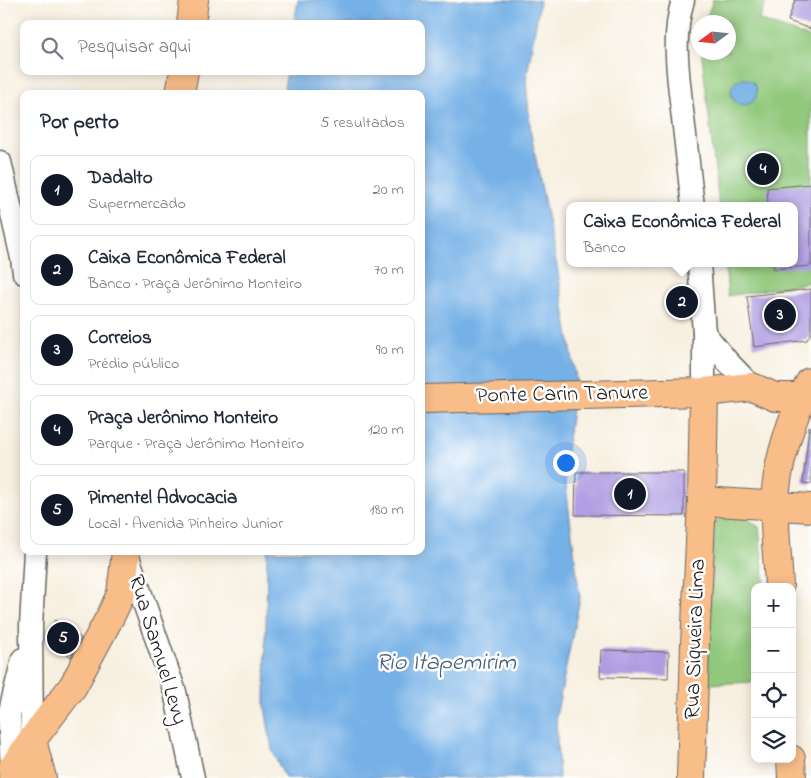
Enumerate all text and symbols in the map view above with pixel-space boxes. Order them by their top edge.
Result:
north arrow [691,15,736,60]
search box [20,20,425,75]
icon: search [38,34,66,62]
text: Pesquisar aqui [78,34,191,61]
text: Por perto [40,108,119,138]
text: 5 resultados [320,111,405,135]
pin: 4 [747,150,779,188]
text: Dadalto [88,165,153,192]
text: 1 [54,178,60,202]
text: 20 m [373,178,404,202]
text: Supermercado [88,192,186,216]
popup [566,202,798,267]
text: Caixa Econômica Federal [583,209,781,236]
text: Banco [583,236,626,260]
text: Caixa Econômica Federal [88,245,286,272]
text: 2 [53,258,61,282]
text: 70 m [374,258,404,282]
text: Banco · Praça Jerônimo Monteiro [88,272,302,296]
pin: 2 [666,283,698,321]
pin: 3 [764,296,796,334]
text: Correios [88,325,152,352]
text: 3 [54,338,60,362]
text: 90 m [376,338,404,362]
text: Prédio público [88,352,179,376]
street label: Ponte Carin Tanure [476,377,648,412]
text: Praça Jerônimo Monteiro [88,405,278,432]
text: 4 [54,418,60,442]
text: 120 m [368,418,404,442]
text: Parque · Praça Jerônimo Monteiro [88,432,304,456]
your location [553,450,579,476]
pin: 1 [614,475,646,513]
text: Pimentel Advocacia [88,485,237,512]
text: 5 [52,498,62,522]
text: 180 m [370,498,404,522]
text: Local · Avenida Pinheiro Junior [88,512,283,536]
street label: Rua Siqueira Lima [677,558,715,720]
street label: Rua Samuel Levy [118,571,195,729]
map controls [751,583,796,763]
button: + [751,583,796,628]
pin: 5 [47,619,79,657]
button: − [751,628,796,673]
water label: Rio Itapemirim [376,646,516,681]
button: locate [751,673,796,718]
button: layers [751,718,796,763]

